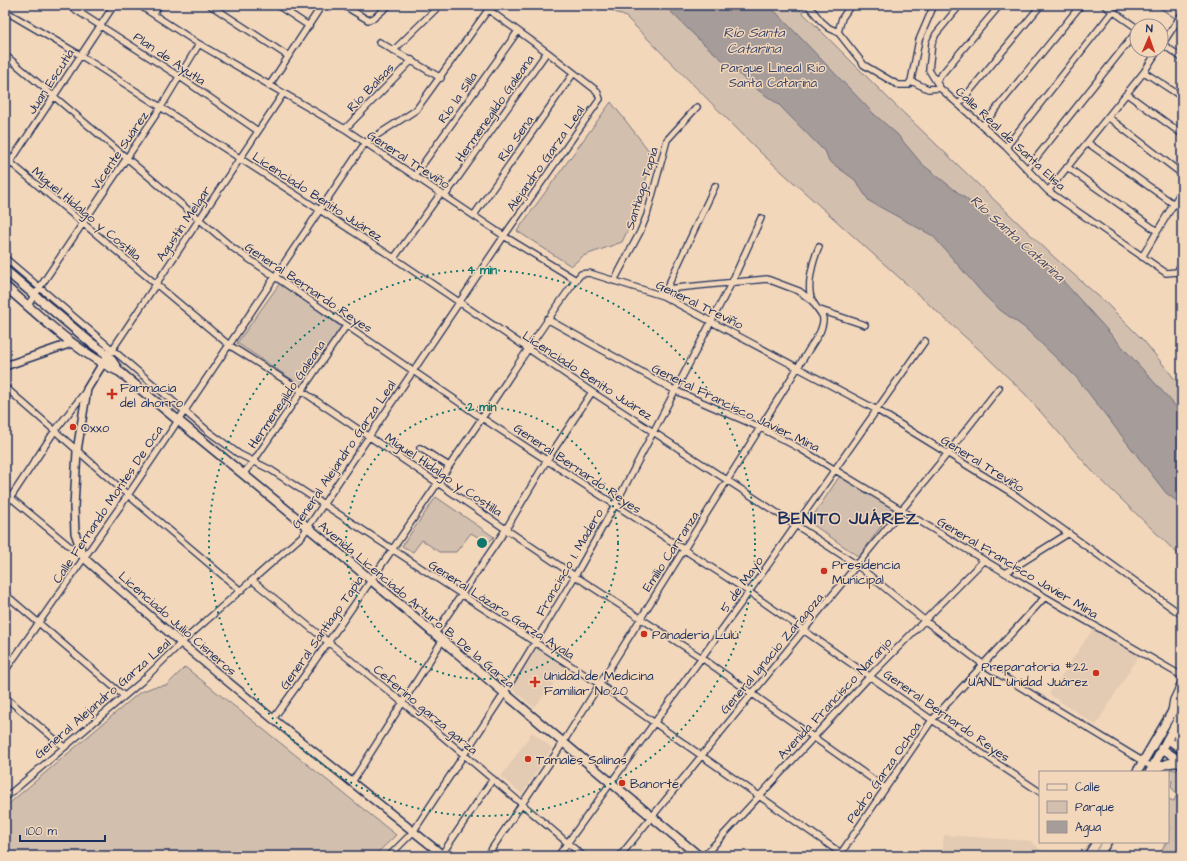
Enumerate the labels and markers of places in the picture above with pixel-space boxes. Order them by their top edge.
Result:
place label: Farmacia del ahorro [120,379,184,412]
marker: Farmacia del ahorro [107,389,117,399]
place label: Oxxo [81,419,110,437]
marker: Oxxo [68,422,78,432]
centre of rings [475,536,489,550]
place label: Presidencia Municipal [832,556,900,589]
marker: Presidencia Municipal [819,566,829,576]
place label: Panadería Lulú [652,626,739,644]
marker: Panadería Lulú [639,629,649,639]
place label: Preparatoria #22 UANL Unidad Juárez [968,658,1089,691]
place label: Unidad de Medicina Familiar No:20 [544,667,654,700]
marker: Preparatoria #22 UANL Unidad Juárez [1091,668,1101,678]
marker: Unidad de Medicina Familiar No:20 [529,676,541,688]
place label: Tamales Salinas [536,751,627,769]
marker: Tamales Salinas [523,754,533,764]
place label: Banorte [630,775,679,793]
marker: Banorte [617,778,627,788]

